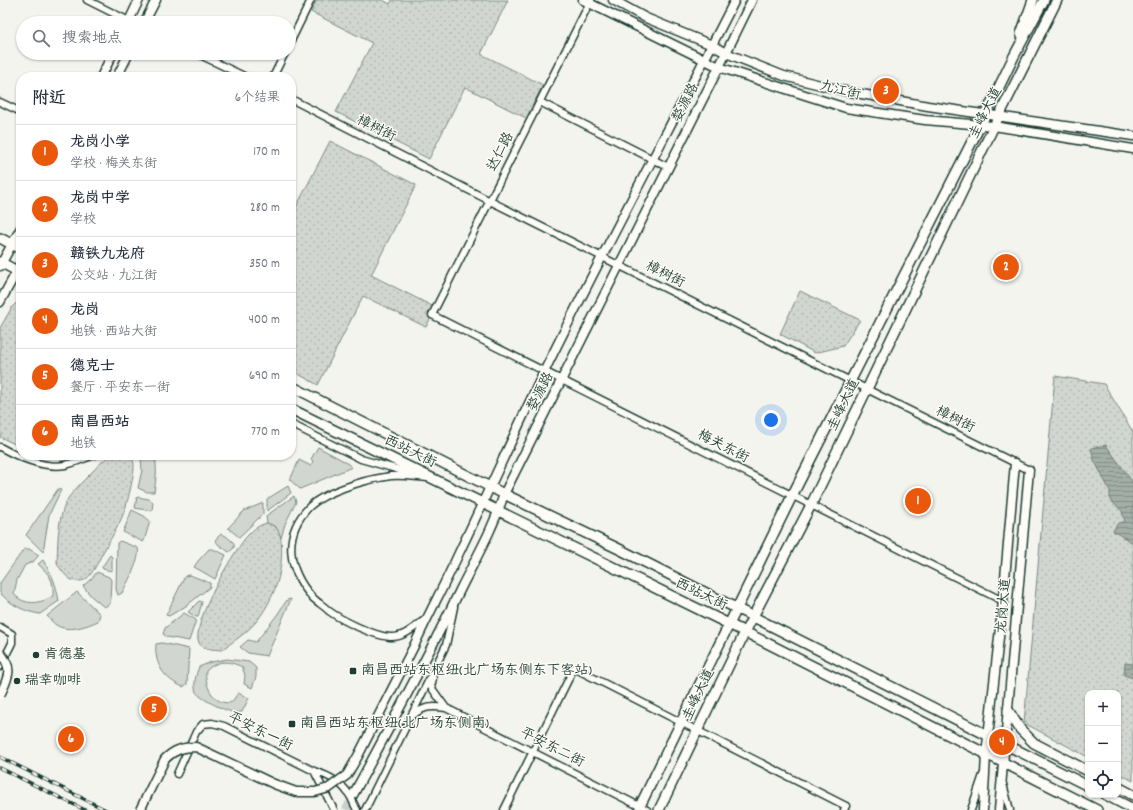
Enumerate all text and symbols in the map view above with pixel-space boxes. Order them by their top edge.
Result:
search box [16,16,296,60]
icon: search [30,27,52,49]
text: 搜索地点 [62,28,122,50]
street label: 九江街 [817,76,863,106]
pin: 3 [873,76,899,106]
street label: 婺源路 [668,80,704,126]
street label: 圭峰大道 [964,84,1008,142]
text: 附近 [32,88,66,112]
text: 6个结果 [235,89,280,108]
street label: 樟树街 [353,111,399,147]
street label: 达仁路 [483,129,519,175]
text: 龙岗小学 [70,132,130,154]
text: 1 [44,143,46,162]
text: 170 m [253,143,280,162]
text: 学校 · 梅关东街 [70,155,157,174]
text: 龙岗中学 [70,188,130,210]
text: 2 [42,199,48,218]
text: 280 m [250,199,280,218]
text: 学校 [70,211,96,230]
text: 赣铁九龙府 [70,244,145,266]
pin: 2 [993,252,1019,282]
text: 3 [42,255,48,274]
text: 350 m [249,255,280,274]
street label: 樟树街 [642,257,688,293]
text: 公交站 · 九江街 [70,267,157,286]
text: 龙岗 [70,300,100,322]
text: 4 [42,311,48,330]
text: 400 m [249,311,280,330]
text: 地铁 · 西站大街 [70,323,157,342]
text: 德克士 [70,356,115,378]
text: 5 [42,367,48,386]
text: 690 m [249,367,280,386]
street label: 婺源路 [523,369,559,415]
street label: 圭峰大道 [823,375,865,435]
text: 餐厅 · 平安东一街 [70,379,170,398]
street label: 樟树街 [932,402,978,438]
your location [761,410,781,430]
text: 南昌西站 [70,412,130,434]
text: 6 [42,423,48,442]
text: 770 m [251,423,280,442]
street label: 梅关东街 [694,425,752,469]
street label: 西站大街 [380,431,440,473]
text: 地铁 [70,435,96,454]
pin: 1 [905,486,931,516]
street label: 西站大街 [671,574,731,616]
street label: 龙岗大道 [992,577,1016,635]
place label: 肯德基 [44,645,86,665]
marker: 肯德基 [31,650,41,660]
place label: 南昌西站东枢纽(北广场东侧东下客站) [361,661,592,681]
street label: 圭峰大道 [678,665,720,725]
marker: 南昌西站东枢纽(北广场东侧东下客站) [348,666,358,676]
place label: 瑞幸咖啡 [24,671,81,691]
marker: 瑞幸咖啡 [12,676,22,686]
map controls [1085,690,1121,798]
button: + [1085,690,1121,726]
pin: 5 [141,694,167,724]
street label: 平安东一街 [224,708,296,756]
place label: 南昌西站东枢纽(北广场东侧南) [300,714,489,734]
marker: 南昌西站东枢纽(北广场东侧南) [287,719,297,729]
street label: 平安东二街 [516,723,588,773]
pin: 6 [58,724,84,754]
button: − [1085,726,1121,762]
pin: 4 [989,727,1015,757]
button: locate [1085,762,1121,798]

